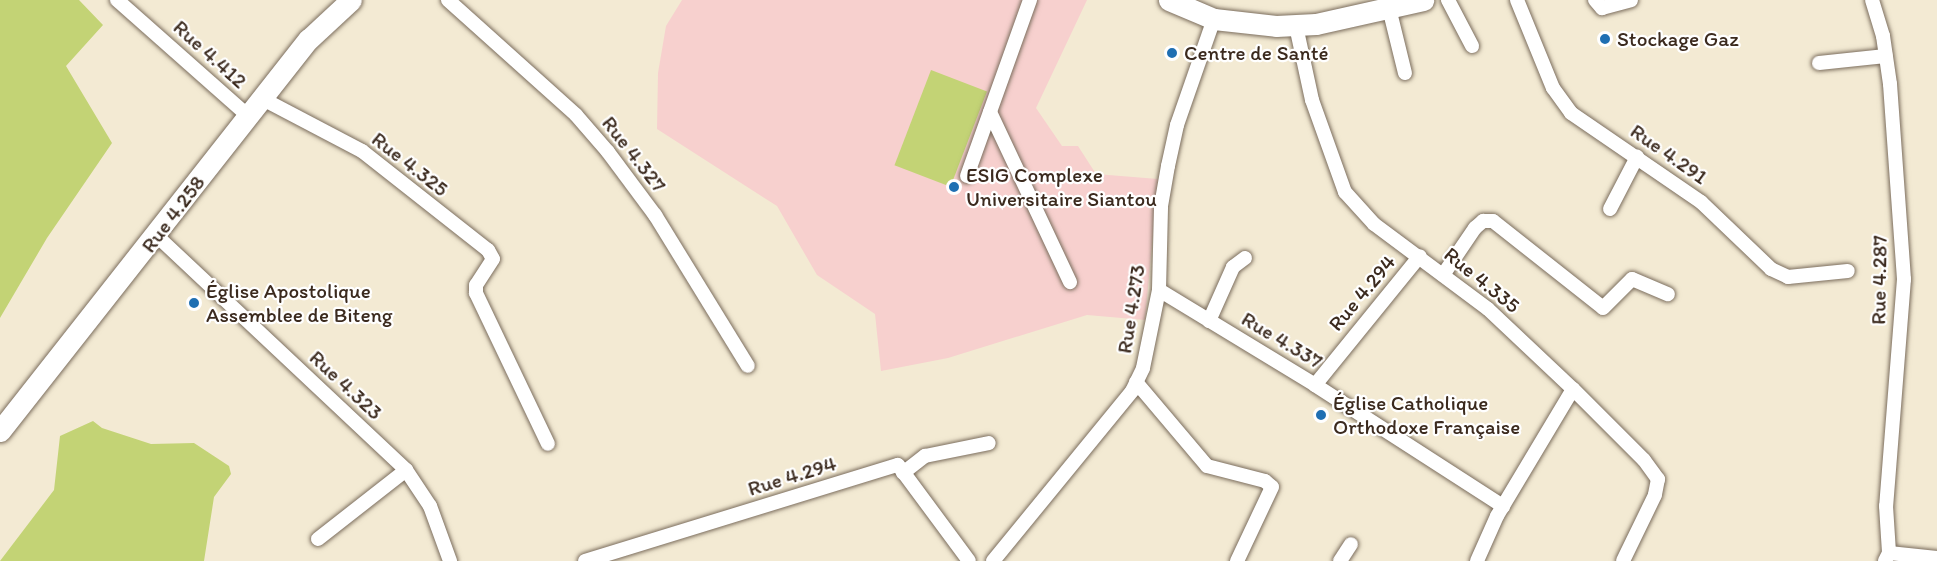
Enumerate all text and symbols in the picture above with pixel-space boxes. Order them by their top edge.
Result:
street label: Rue 4.412 [168,14,252,94]
place label: Stockage Gaz [1617,26,1739,52]
marker: Stockage Gaz [1598,32,1612,46]
place label: Centre de Santé [1184,40,1329,66]
marker: Centre de Santé [1165,46,1179,60]
street label: Rue 4.327 [596,111,672,197]
street label: Rue 4.291 [1626,118,1712,190]
street label: Rue 4.325 [367,126,453,202]
place label: ESIG Complexe Universitaire Siantou [966,162,1157,212]
street label: Rue 4.258 [136,170,210,258]
marker: ESIG Complexe Universitaire Siantou [947,180,961,194]
street label: Rue 4.287 [1866,235,1892,325]
street label: Rue 4.335 [1439,242,1525,318]
street label: Rue 4.294 [1323,250,1401,336]
street label: Rue 4.273 [1112,263,1150,355]
place label: Église Apostolique Assemblee de Biteng [206,278,393,328]
marker: Église Apostolique Assemblee de Biteng [187,296,201,310]
street label: Rue 4.337 [1237,306,1327,374]
street label: Rue 4.323 [304,345,388,425]
place label: Église Catholique Orthodoxe Française [1333,390,1519,440]
marker: Église Catholique Orthodoxe Française [1314,408,1328,422]
street label: Rue 4.294 [745,451,839,501]

